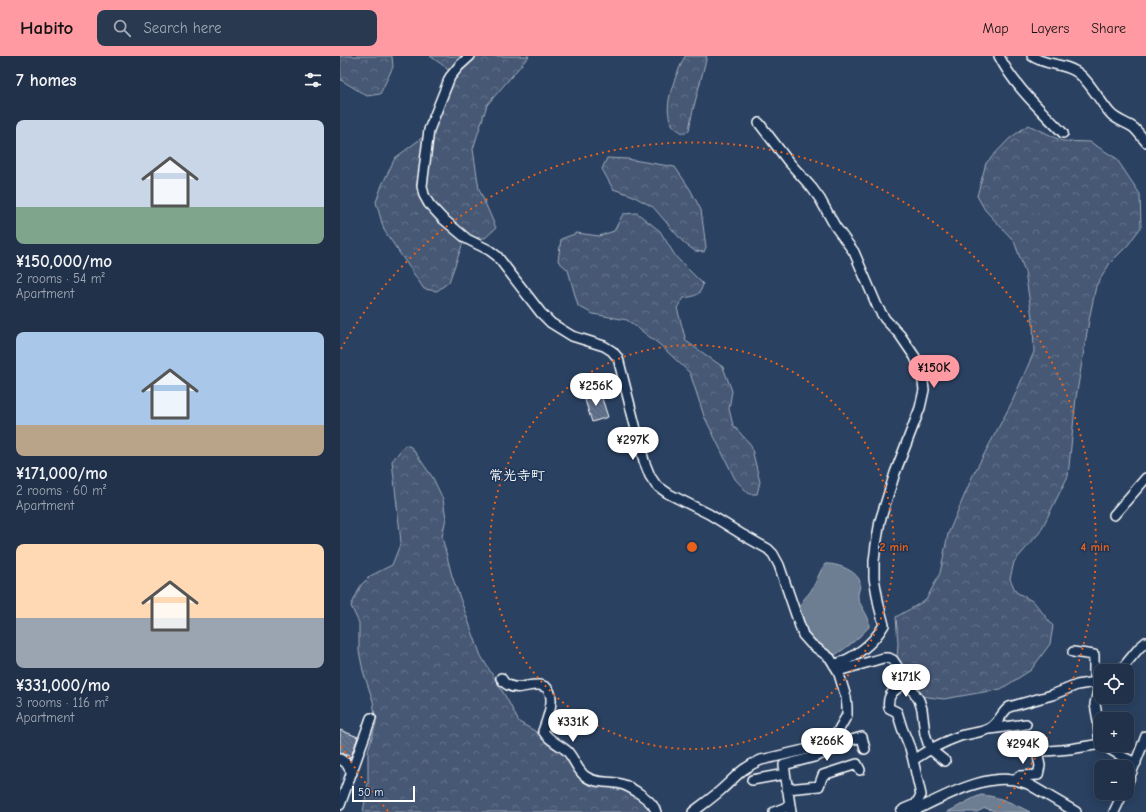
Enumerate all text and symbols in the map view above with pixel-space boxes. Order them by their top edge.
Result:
search box [97,10,377,46]
text: Habito [20,17,73,39]
icon: search [111,17,133,39]
text: Search here [143,19,221,37]
text: Map [982,20,1009,37]
text: Layers [1031,20,1069,37]
text: Share [1091,20,1126,37]
icon: filters [302,69,324,91]
text: 7 homes [16,71,77,90]
icon: home [134,146,206,218]
text: ¥150,000/mo [16,252,112,271]
text: 2 rooms · 54 m² [16,271,105,286]
text: Apartment [16,286,74,301]
pin: ¥150K [906,355,962,389]
icon: home [134,358,206,430]
text: ¥150K [917,360,951,375]
pin: ¥256K [568,373,624,407]
text: ¥256K [579,378,613,393]
pin: ¥297K [605,427,661,461]
text: ¥297K [617,432,649,447]
text: ¥171,000/mo [16,464,108,483]
district label: 常光寺町 [489,467,545,484]
text: 2 rooms · 60 m² [16,483,106,498]
text: Apartment [16,498,74,513]
centre of rings [685,540,699,554]
text: 2 min [879,540,909,554]
text: 4 min [1081,540,1109,554]
icon: home [134,570,206,642]
pin: ¥171K [878,664,934,698]
map controls [1094,664,1134,800]
button: locate [1094,664,1134,704]
text: ¥171K [891,669,921,684]
text: ¥331,000/mo [16,676,110,695]
text: 3 rooms · 116 m² [16,695,108,710]
pin: ¥331K [545,709,601,743]
text: Apartment [16,710,74,725]
button: + [1094,712,1134,752]
text: ¥331K [557,714,589,729]
pin: ¥266K [799,728,855,762]
pin: ¥294K [995,731,1051,765]
text: ¥266K [810,733,844,748]
text: ¥294K [1006,736,1040,751]
button: − [1094,760,1134,800]
scale bar [352,784,415,803]
text: 50 m [358,786,383,799]

